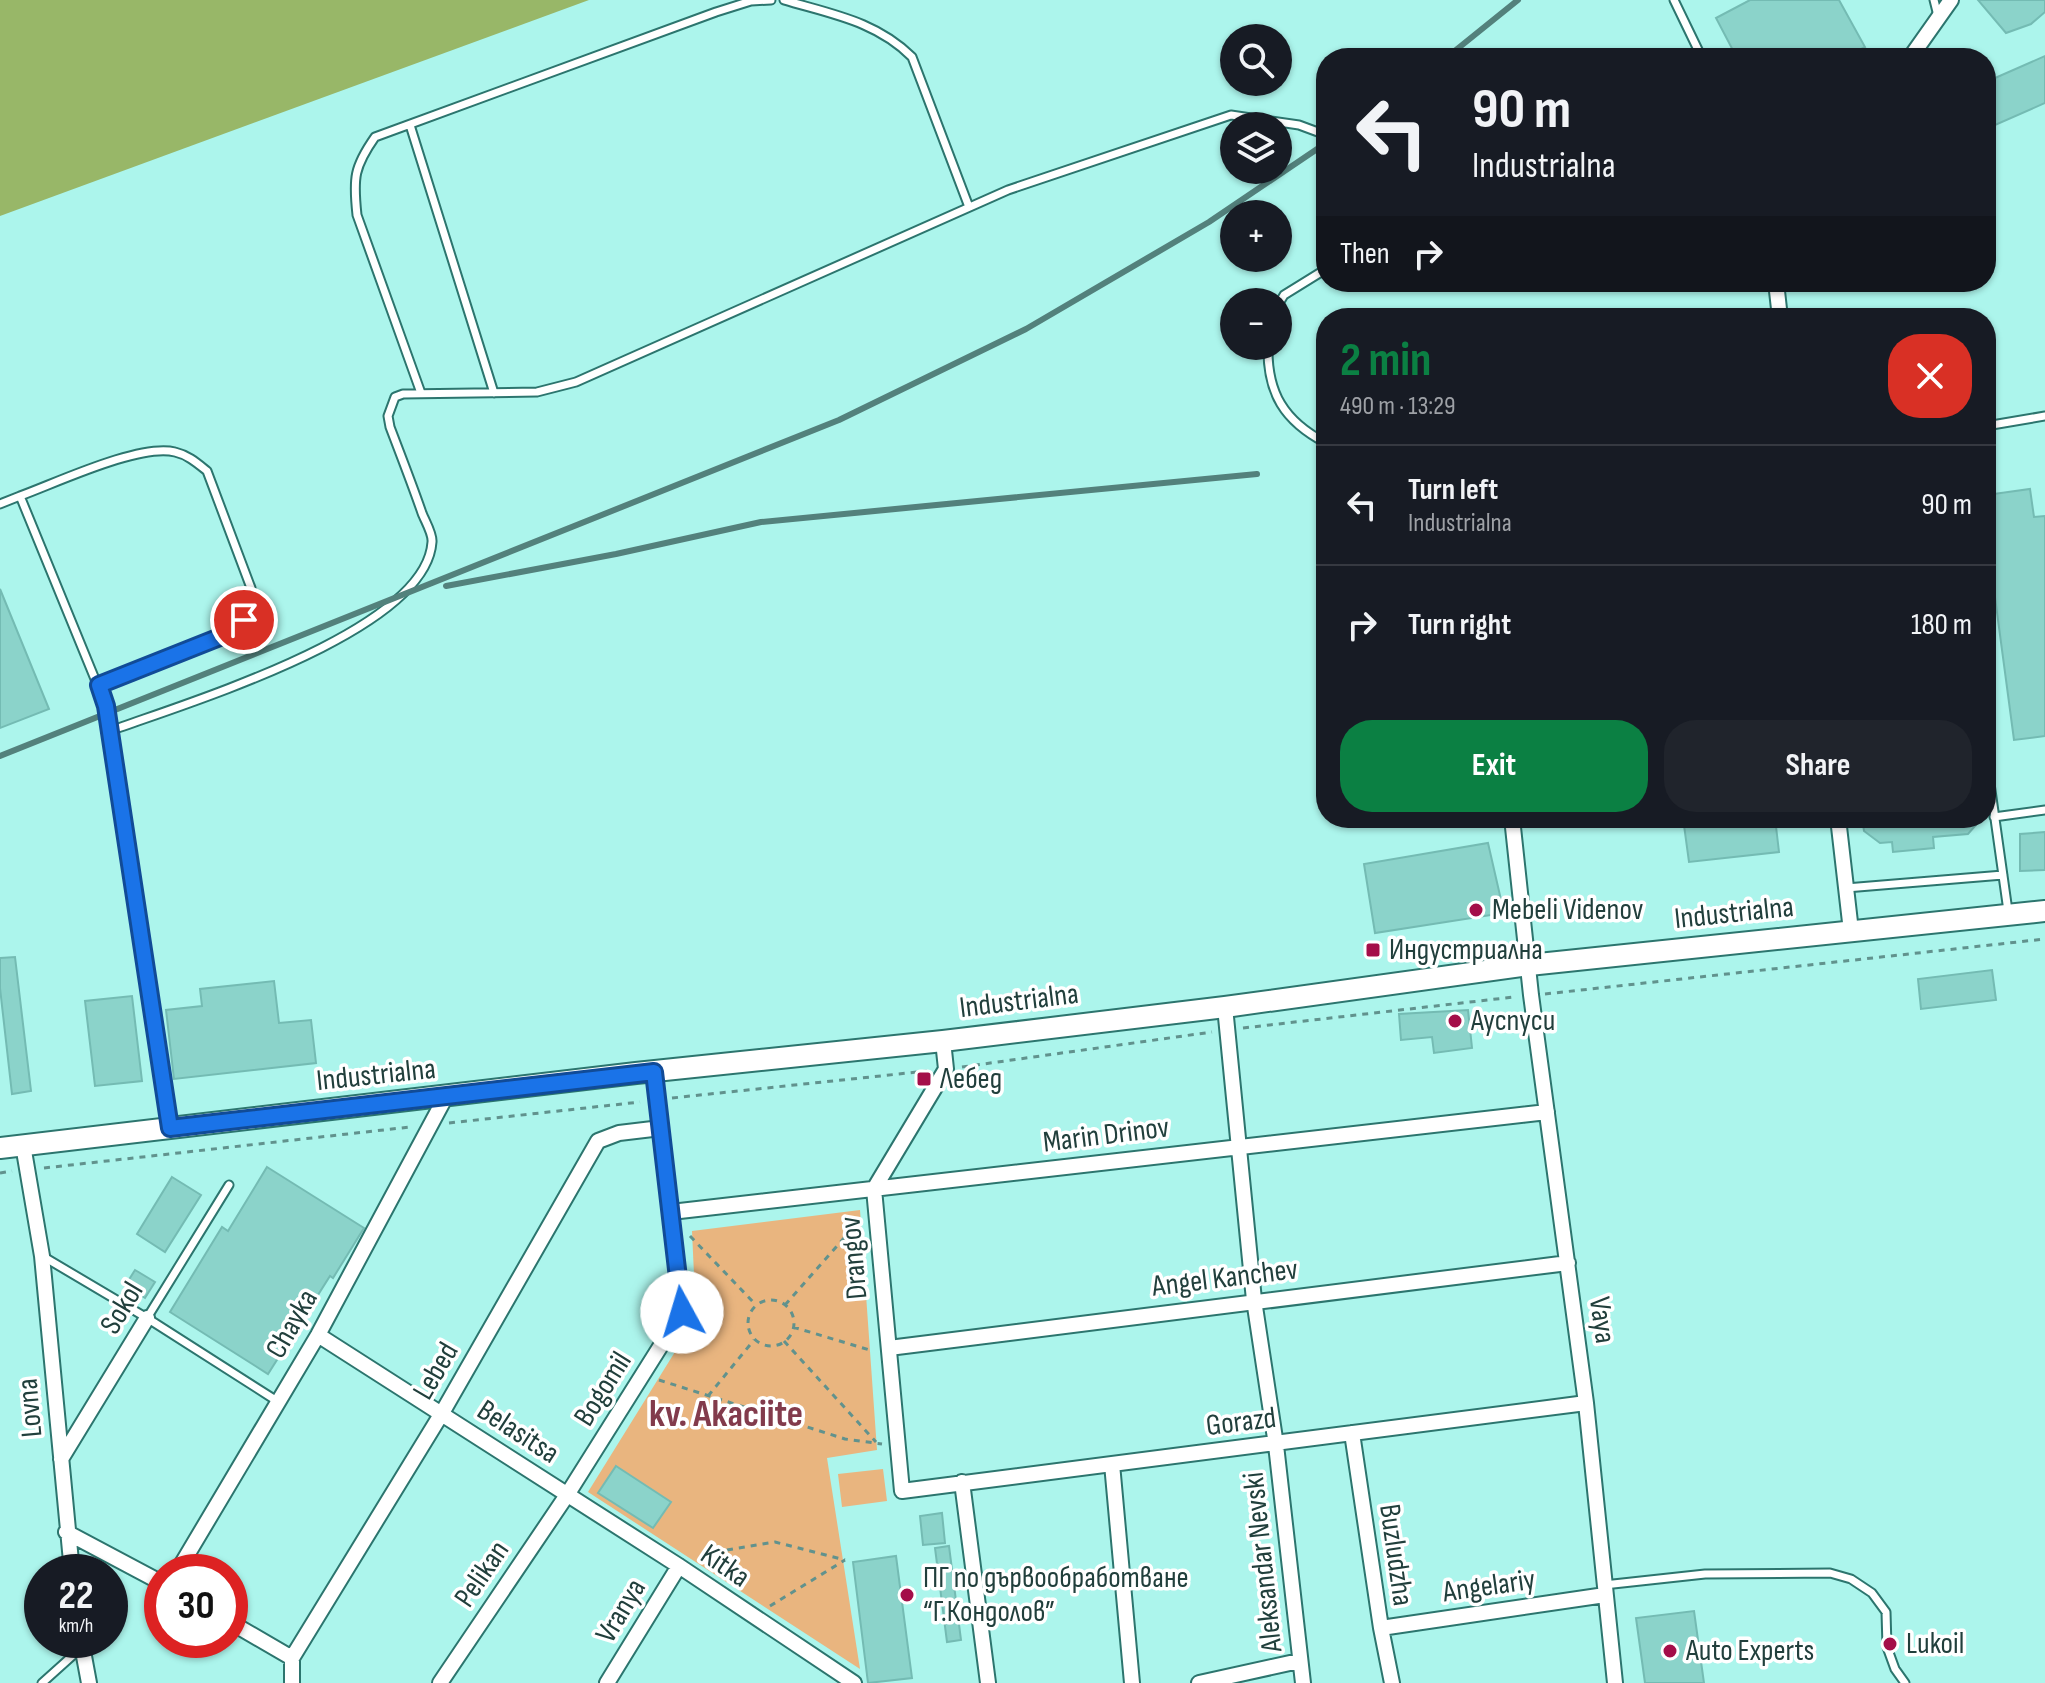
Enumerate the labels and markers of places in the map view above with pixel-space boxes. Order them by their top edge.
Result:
pin [210,586,278,654]
place label: Mebeli Videnov [1492,892,1644,928]
marker: Mebeli Videnov [1467,901,1485,919]
place label: Индустриална [1389,932,1543,968]
marker: Индустриална [1364,941,1382,959]
place label: Ауспуси [1470,1003,1555,1039]
marker: Ауспуси [1446,1012,1464,1030]
place label: Лебед [939,1061,1002,1097]
marker: Лебед [915,1070,933,1088]
place label: ПГ по дървообработване “Г.Кондолов” [923,1560,1189,1630]
marker: ПГ по дървообработване “Г.Кондолов” [898,1586,916,1604]
place label: Lukoil [1906,1626,1964,1662]
place label: Auto Experts [1685,1633,1814,1669]
marker: Lukoil [1881,1635,1899,1653]
marker: Auto Experts [1661,1642,1679,1660]

